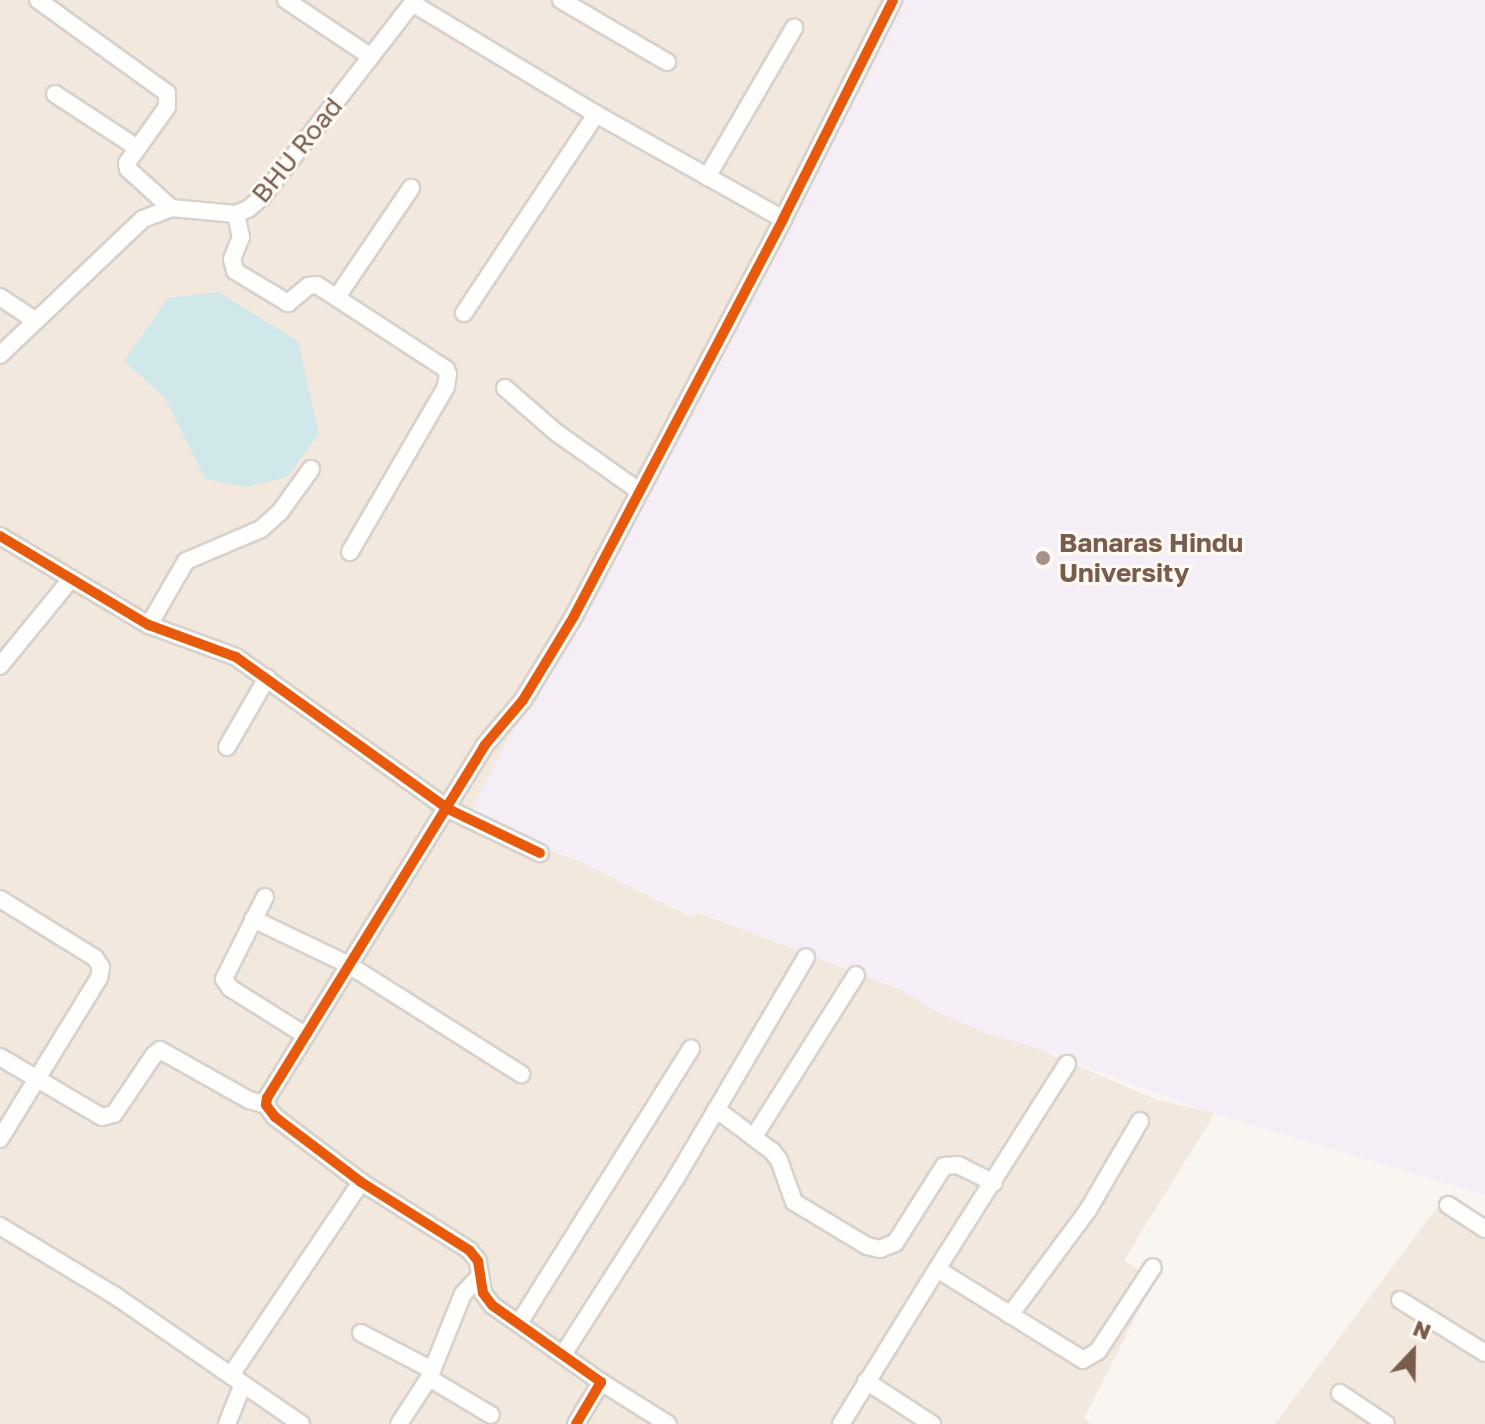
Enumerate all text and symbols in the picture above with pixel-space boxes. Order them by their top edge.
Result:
street label: BHU Road [245,91,349,209]
place label: Banaras Hindu University [1059,527,1243,588]
marker: Banaras Hindu University [1034,549,1052,567]
north arrow [1373,1312,1453,1392]
text: N [1409,1314,1435,1345]

